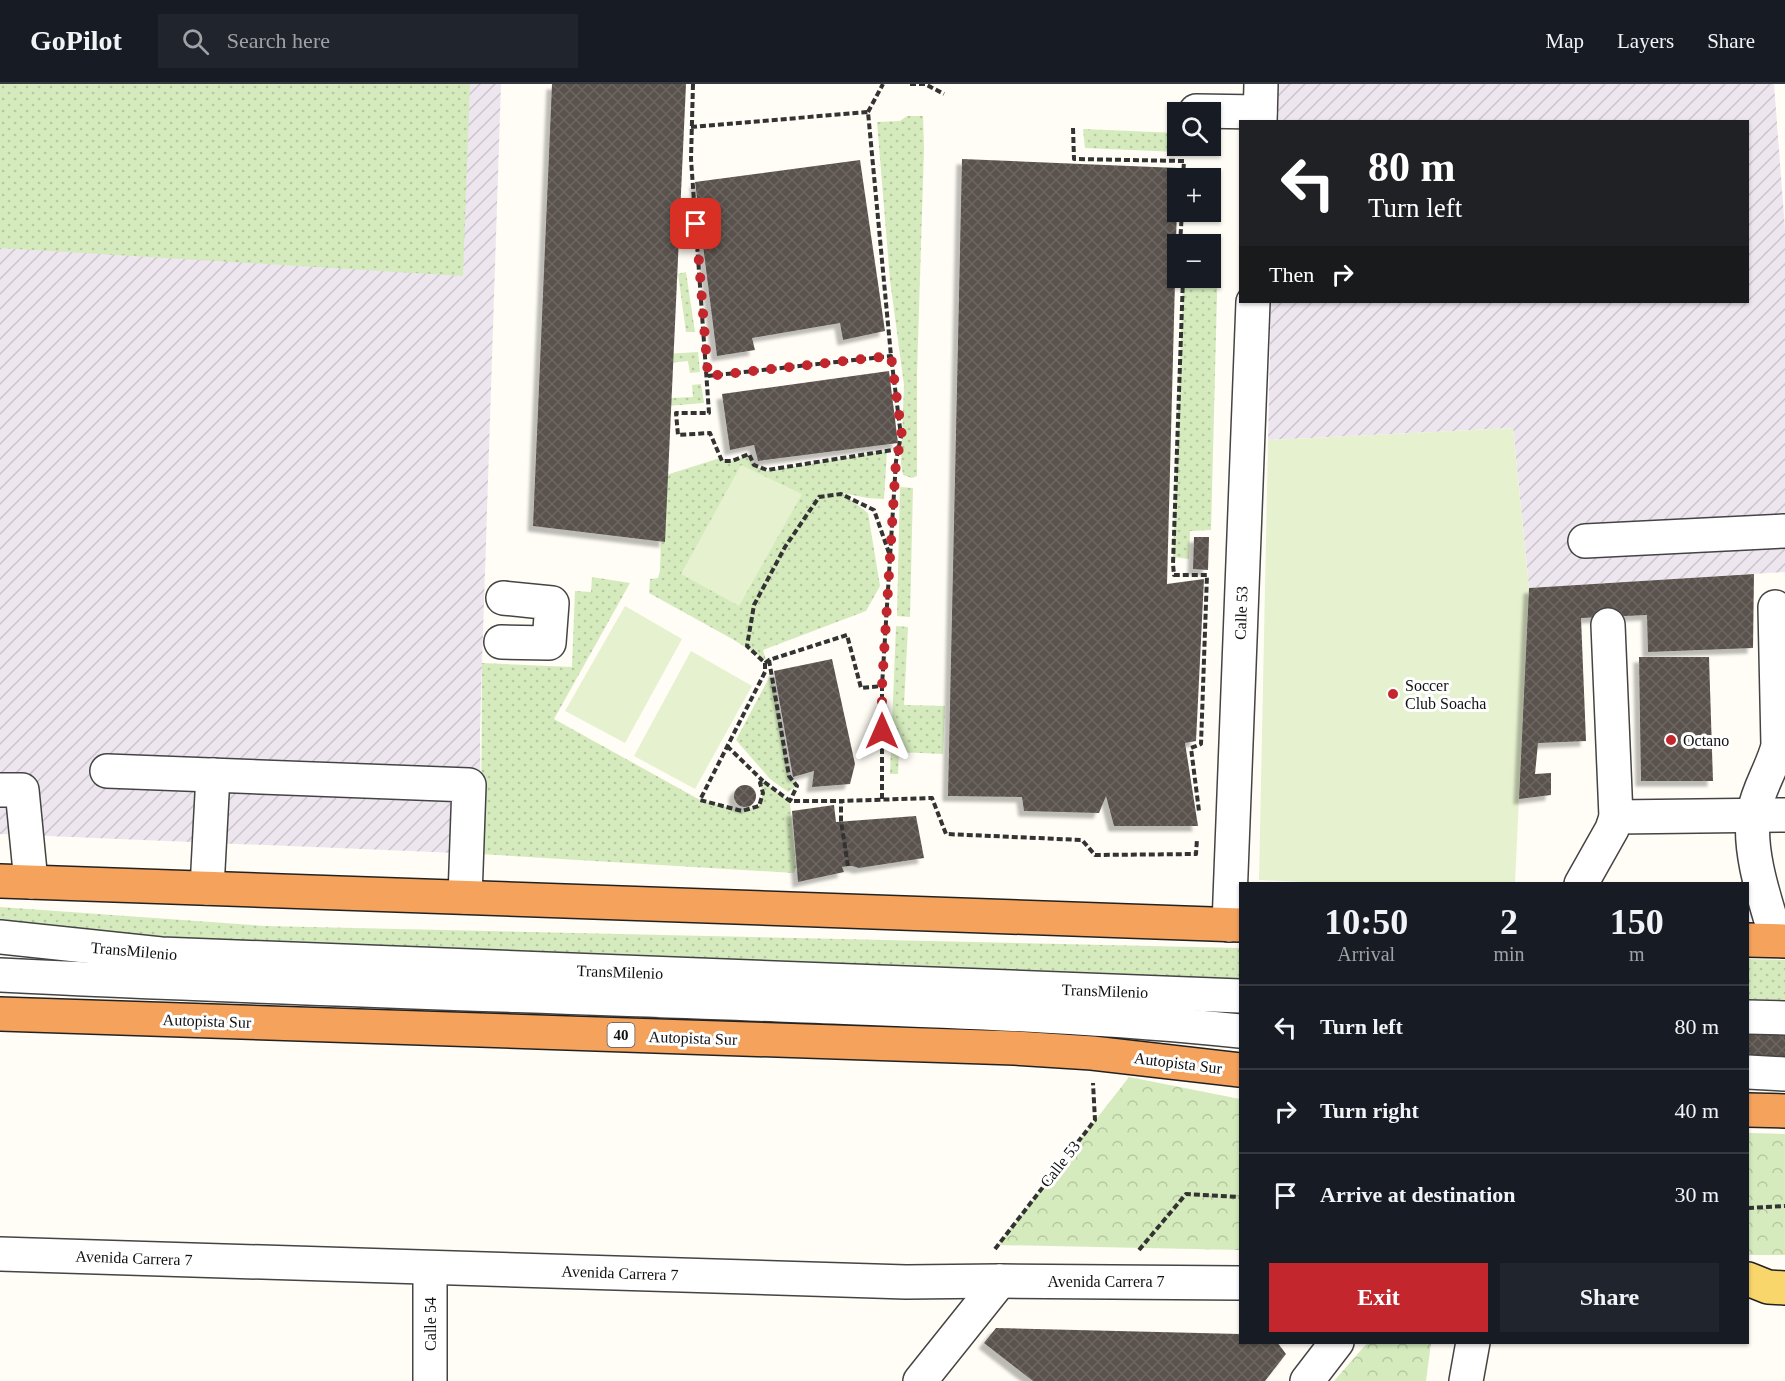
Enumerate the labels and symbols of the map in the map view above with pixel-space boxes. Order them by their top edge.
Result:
pin [670,198,721,249]
street label: Calle 53 [1232,586,1250,640]
place label: Soccer Club Soacha [1405,677,1486,712]
marker: Soccer Club Soacha [1386,687,1400,701]
position arrow [850,699,914,763]
place label: Octano [1683,732,1729,749]
marker: Octano [1664,733,1678,747]
street label: TransMilenio [90,939,178,963]
street label: TransMilenio [576,962,664,982]
street label: TransMilenio [1061,981,1149,1001]
street label: Autopista Sur [162,1011,252,1032]
road number: 40 [608,1023,634,1047]
street label: Autopista Sur [648,1028,738,1049]
street label: Autopista Sur [1133,1049,1224,1078]
street label: Calle 53 [1037,1138,1083,1190]
street label: Avenida Carrera 7 [75,1247,193,1269]
street label: Avenida Carrera 7 [561,1262,679,1284]
street label: Avenida Carrera 7 [1048,1273,1164,1290]
street label: Calle 54 [422,1297,439,1351]

